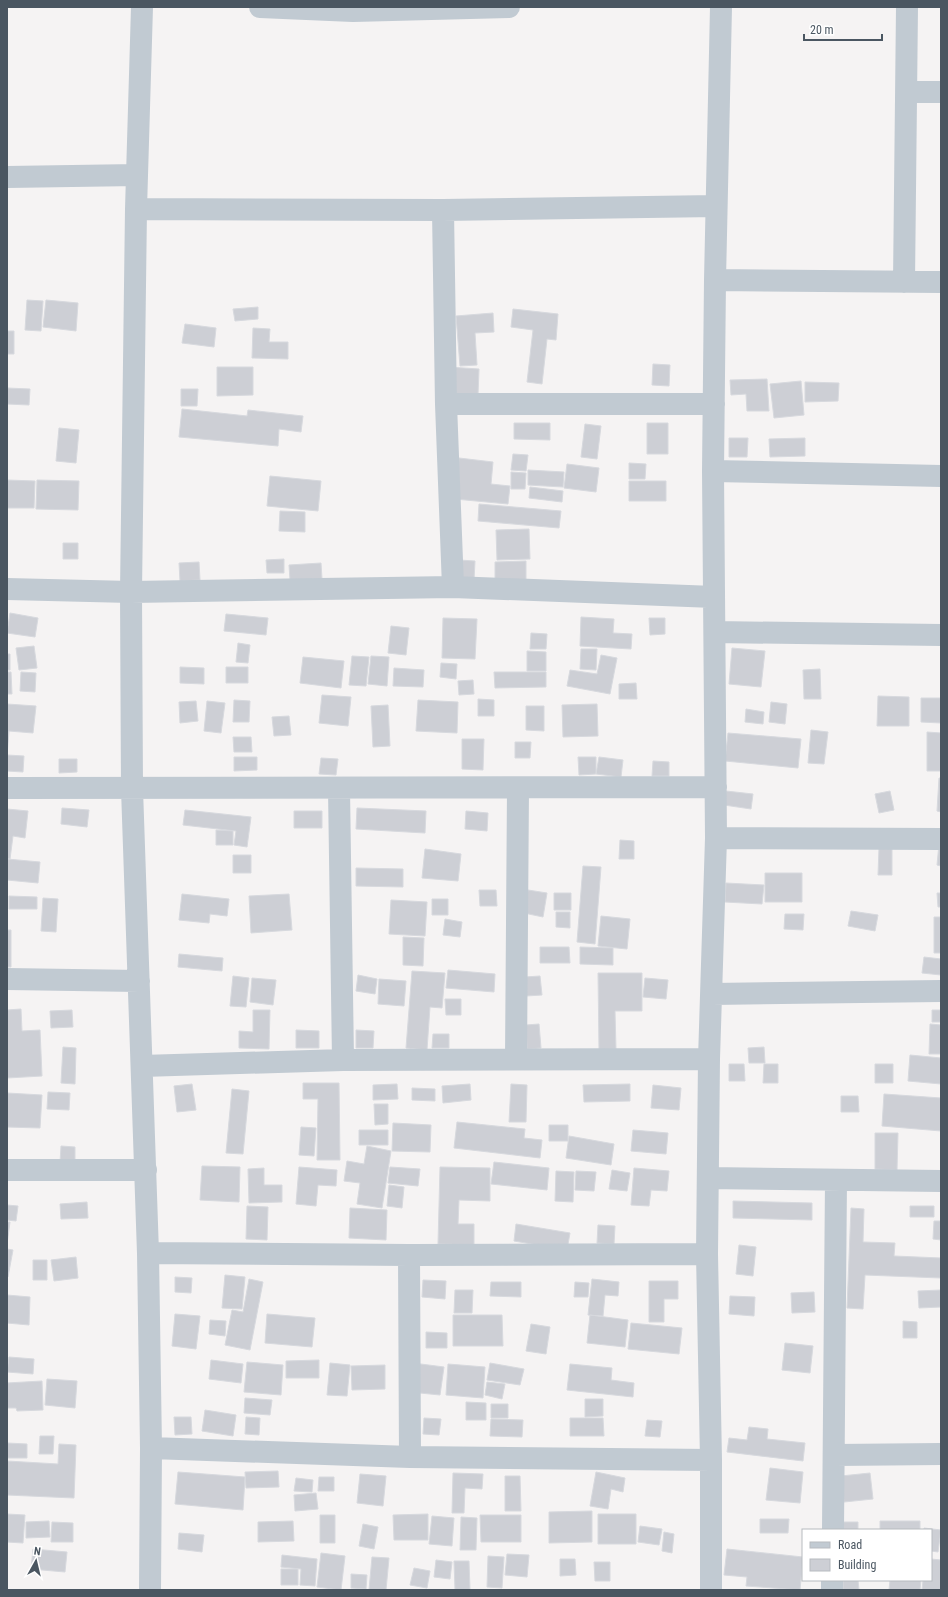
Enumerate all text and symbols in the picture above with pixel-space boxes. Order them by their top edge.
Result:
scale bar [804,16,882,42]
text: 20 m [810,23,834,37]
legend [802,1529,932,1581]
text: Road [838,1538,862,1552]
north arrow [16,1541,56,1581]
text: N [33,1545,42,1559]
text: Building [838,1558,876,1572]

